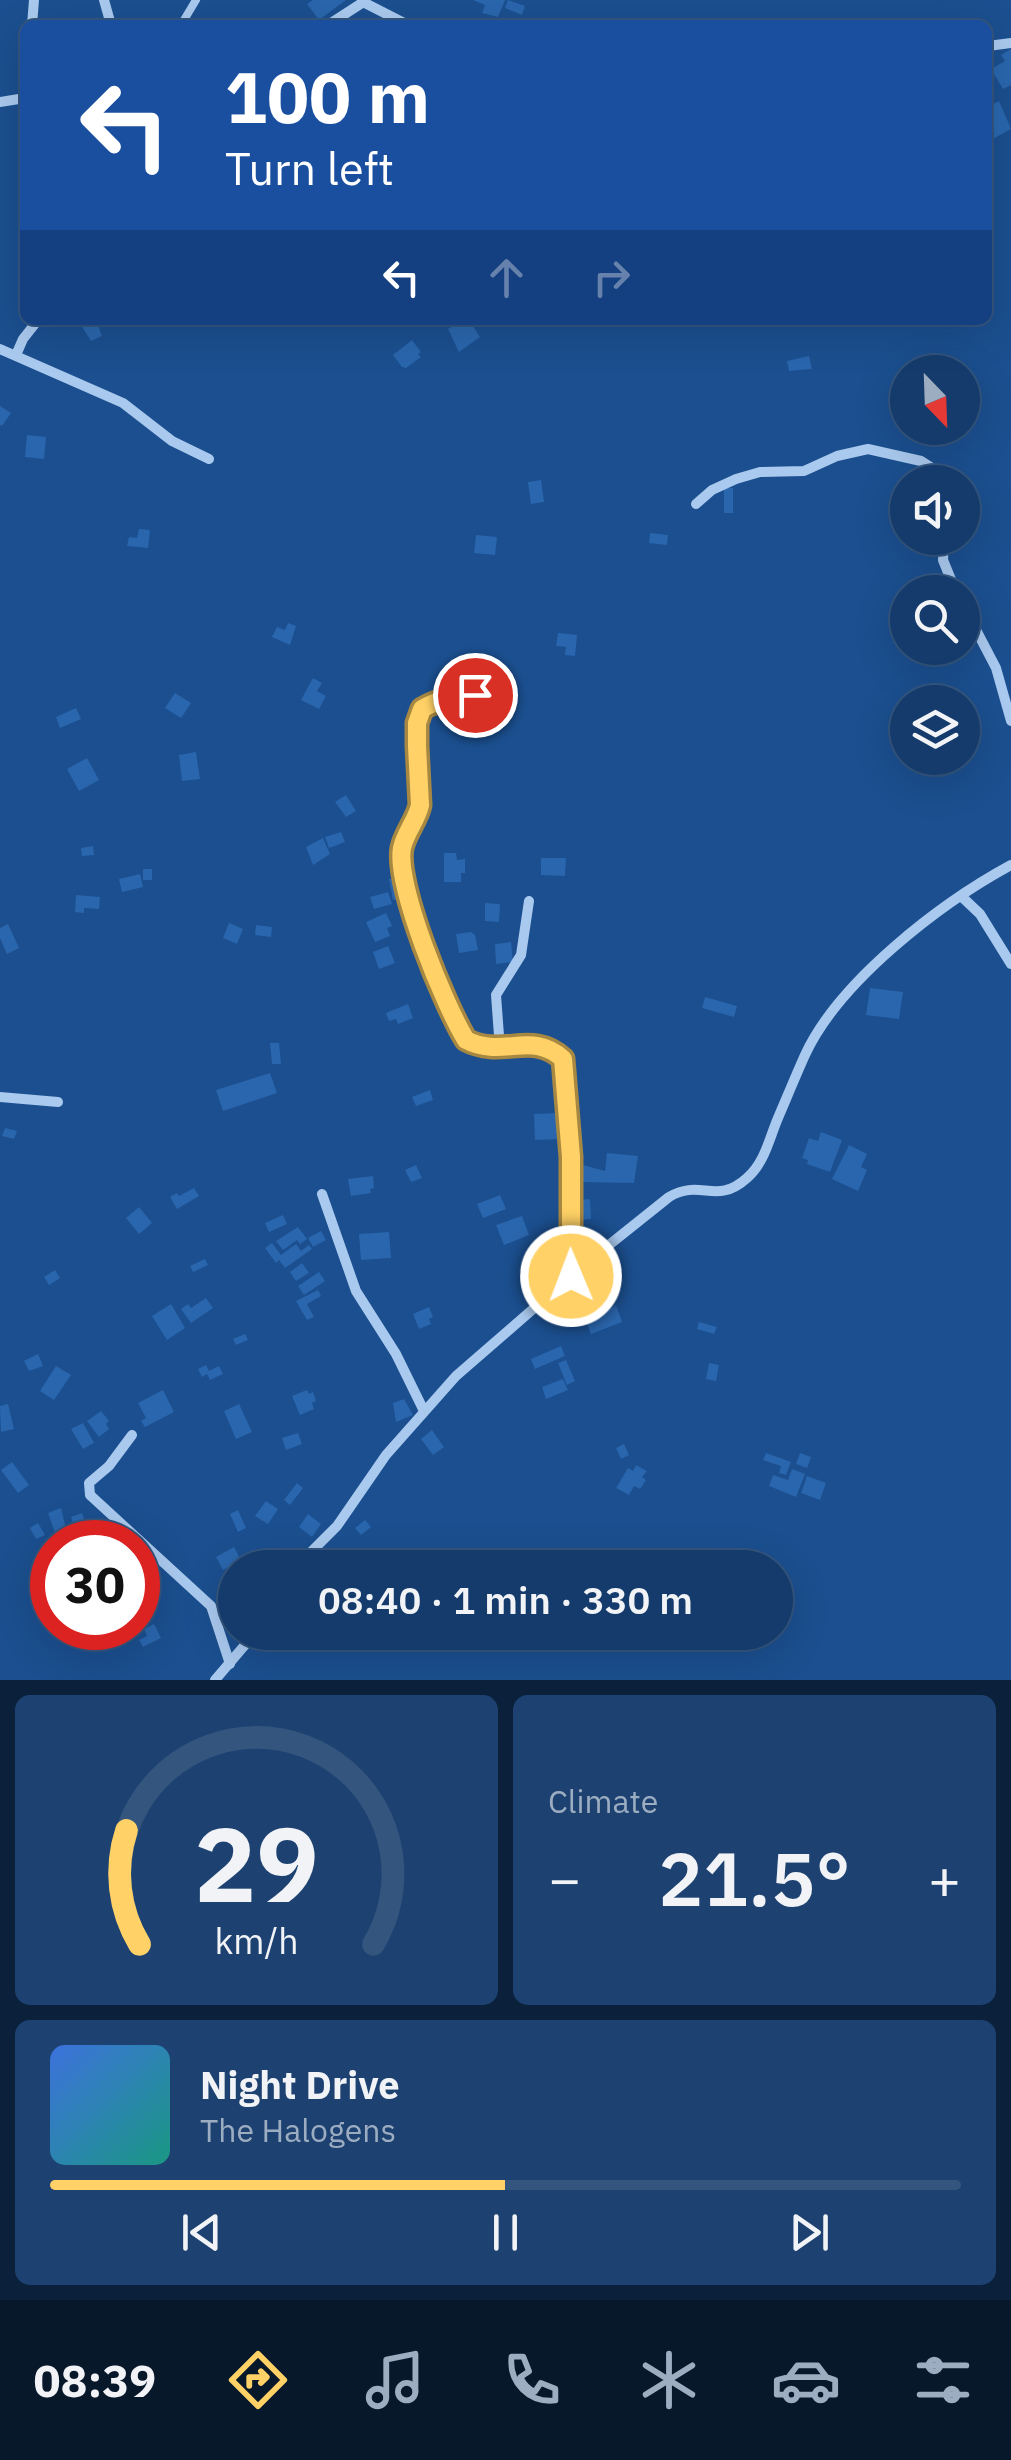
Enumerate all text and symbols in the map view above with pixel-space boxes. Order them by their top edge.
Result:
text: 100 m [225,51,430,142]
icon: left [60,60,190,190]
text: Turn left [225,139,394,197]
icon: left [374,250,429,305]
icon: ahead [479,250,534,305]
icon: right [584,250,639,305]
north arrow [890,355,980,445]
map controls [890,355,980,775]
button: sound [890,465,980,555]
button: search [890,575,980,665]
pin [433,653,518,738]
icon: arrive [448,668,503,723]
button: layers [890,685,980,775]
position arrow [519,1224,623,1328]
speed limit sign: 30 [30,1520,160,1650]
text: 08:40 · 1 min · 330 m [318,1575,693,1624]
text: Climate [548,1780,658,1822]
text: 29 [194,1795,319,1931]
text: 21.5° [658,1829,851,1927]
text: − [548,1843,581,1914]
text: + [928,1843,961,1914]
text: km/h [214,1917,299,1964]
text: Night Drive [200,2060,400,2109]
text: The Halogens [200,2109,396,2151]
icon: previous [174,2205,229,2260]
icon: pause [478,2205,533,2260]
icon: next [782,2205,837,2260]
icon: directions [223,2345,293,2415]
icon: music [360,2345,430,2415]
icon: phone [497,2345,567,2415]
icon: climate [634,2345,704,2415]
icon: car [771,2345,841,2415]
icon: filters [908,2345,978,2415]
text: 08:39 [33,2351,156,2409]

